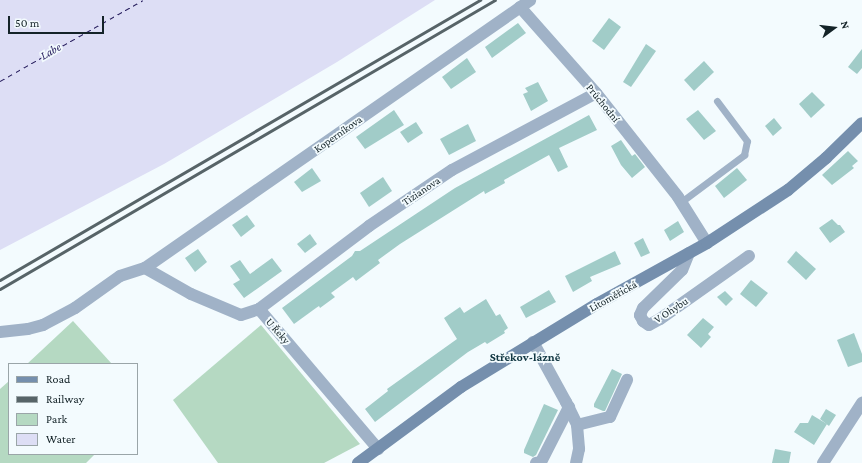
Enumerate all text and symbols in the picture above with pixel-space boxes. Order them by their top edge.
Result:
scale bar [10,8,106,34]
north arrow [814,8,854,48]
text: 50 m [15,16,39,30]
text: N [839,20,852,30]
water label: Labe [38,40,64,64]
street label: Průchodní [583,81,623,125]
street label: Koperníkova [311,113,365,155]
street label: Tizianova [400,174,442,208]
street label: Litoměřická [587,277,639,315]
street label: V Ohybu [651,294,691,326]
street label: U Řeky [263,315,293,347]
district label: Střekov-lázně [490,351,560,365]
legend [8,363,138,455]
text: Road [46,372,70,386]
text: Railway [46,392,84,406]
text: Park [46,412,67,426]
text: Water [46,432,75,446]

